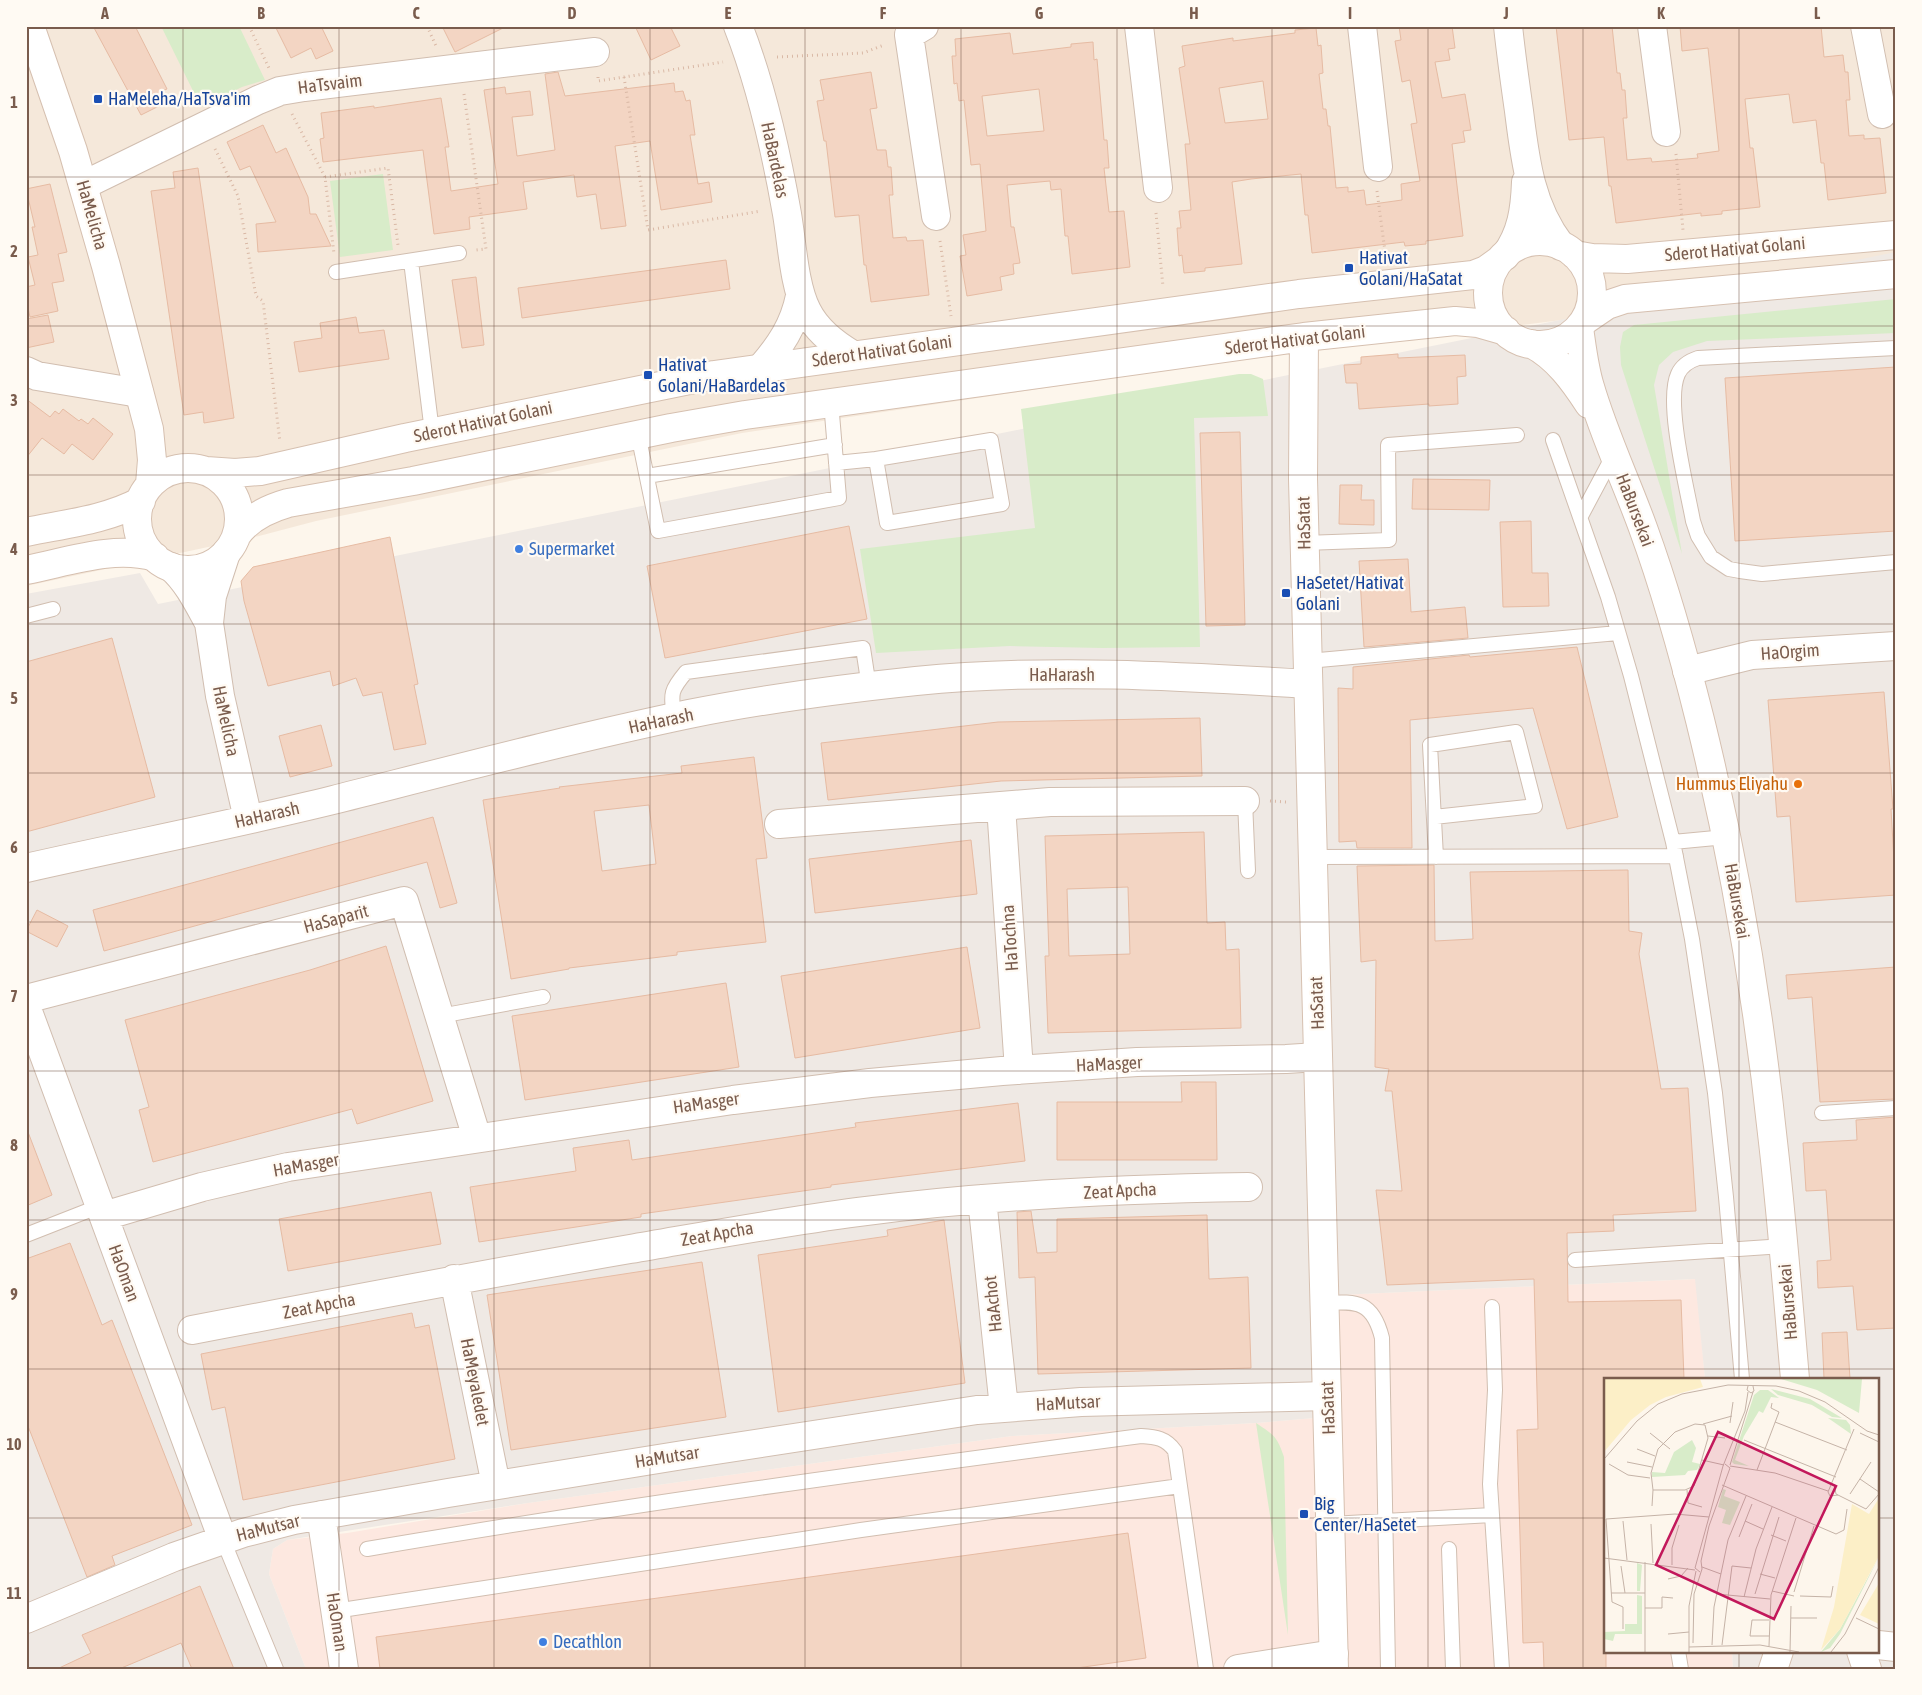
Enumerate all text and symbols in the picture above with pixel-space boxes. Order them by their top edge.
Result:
text: A [100,4,109,22]
text: B [257,4,265,22]
text: C [412,4,420,22]
text: D [568,4,577,22]
text: E [725,4,732,22]
text: F [880,4,887,22]
text: G [1035,4,1044,22]
text: H [1189,4,1199,22]
text: I [1348,4,1352,22]
text: J [1502,4,1509,22]
text: K [1657,4,1665,22]
text: L [1814,4,1821,22]
street label: HaTsvaim [297,69,363,98]
place label: HaMeleha/HaTsva'im [108,88,251,109]
text: 1 [10,93,18,111]
marker: HaMeleha/HaTsva'im [92,93,104,105]
street label: HaBardelas [757,120,794,200]
street label: HaMelicha [73,177,112,252]
street label: Sderot Hativat Golani [1664,232,1806,265]
text: 2 [10,242,18,260]
place label: Hativat Golani/HaSatat [1359,247,1463,289]
marker: Hativat Golani/HaSatat [1343,262,1355,274]
street label: Sderot Hativat Golani [1224,320,1366,359]
street label: Sderot Hativat Golani [811,330,953,371]
place label: Hativat Golani/HaBardelas [658,354,785,396]
marker: Hativat Golani/HaBardelas [642,369,654,381]
text: 3 [10,391,18,409]
street label: Sderot Hativat Golani [412,397,554,446]
street label: HaBursekai [1612,470,1659,549]
street label: HaSatat [1293,496,1314,550]
place label: Supermarket [529,538,615,559]
text: 4 [9,540,18,558]
marker: Supermarket [513,543,525,555]
place label: HaSetet/Hativat Golani [1296,572,1404,614]
marker: HaSetet/Hativat Golani [1280,587,1292,599]
street label: HaOrgim [1760,639,1820,664]
street label: HaHarash [1029,664,1095,685]
street label: HaMelicha [209,684,244,758]
text: 5 [10,689,18,707]
street label: HaHarash [626,703,695,738]
place label: Hummus Eliyahu [1676,773,1788,794]
marker: Hummus Eliyahu [1792,778,1804,790]
street label: HaHarash [232,797,301,832]
text: 6 [10,838,18,856]
street label: HaBursekai [1721,862,1754,940]
street label: HaSaparit [301,900,371,937]
street label: HaTochna [997,904,1022,972]
street label: HaSatat [1305,976,1328,1030]
text: 7 [10,987,18,1005]
street label: HaMasger [1075,1051,1143,1076]
street label: HaMasger [672,1087,741,1118]
text: 8 [10,1136,18,1154]
street label: HaMasger [271,1148,341,1181]
street label: Zeat Apcha [1083,1178,1157,1203]
street label: Zeat Apcha [679,1217,755,1250]
street label: HaOman [104,1241,144,1304]
street label: HaBursekai [1774,1263,1801,1341]
street label: HaAchot [979,1275,1006,1333]
text: 9 [10,1285,18,1303]
street label: Zeat Apcha [281,1288,357,1323]
street label: HaMeyaledet [457,1336,494,1428]
inset map [1604,1378,1880,1652]
street label: HaSatat [1316,1381,1339,1435]
street label: HaMutsar [1035,1390,1102,1415]
text: 10 [6,1435,22,1453]
street label: HaMutsar [633,1441,701,1472]
place label: Big Center/HaSetet [1314,1493,1417,1535]
marker: Big Center/HaSetet [1298,1508,1310,1520]
street label: HaMutsar [234,1509,303,1546]
text: 11 [6,1584,22,1602]
street label: HaOman [322,1591,353,1653]
place label: Decathlon [553,1631,622,1652]
marker: Decathlon [537,1636,549,1648]

